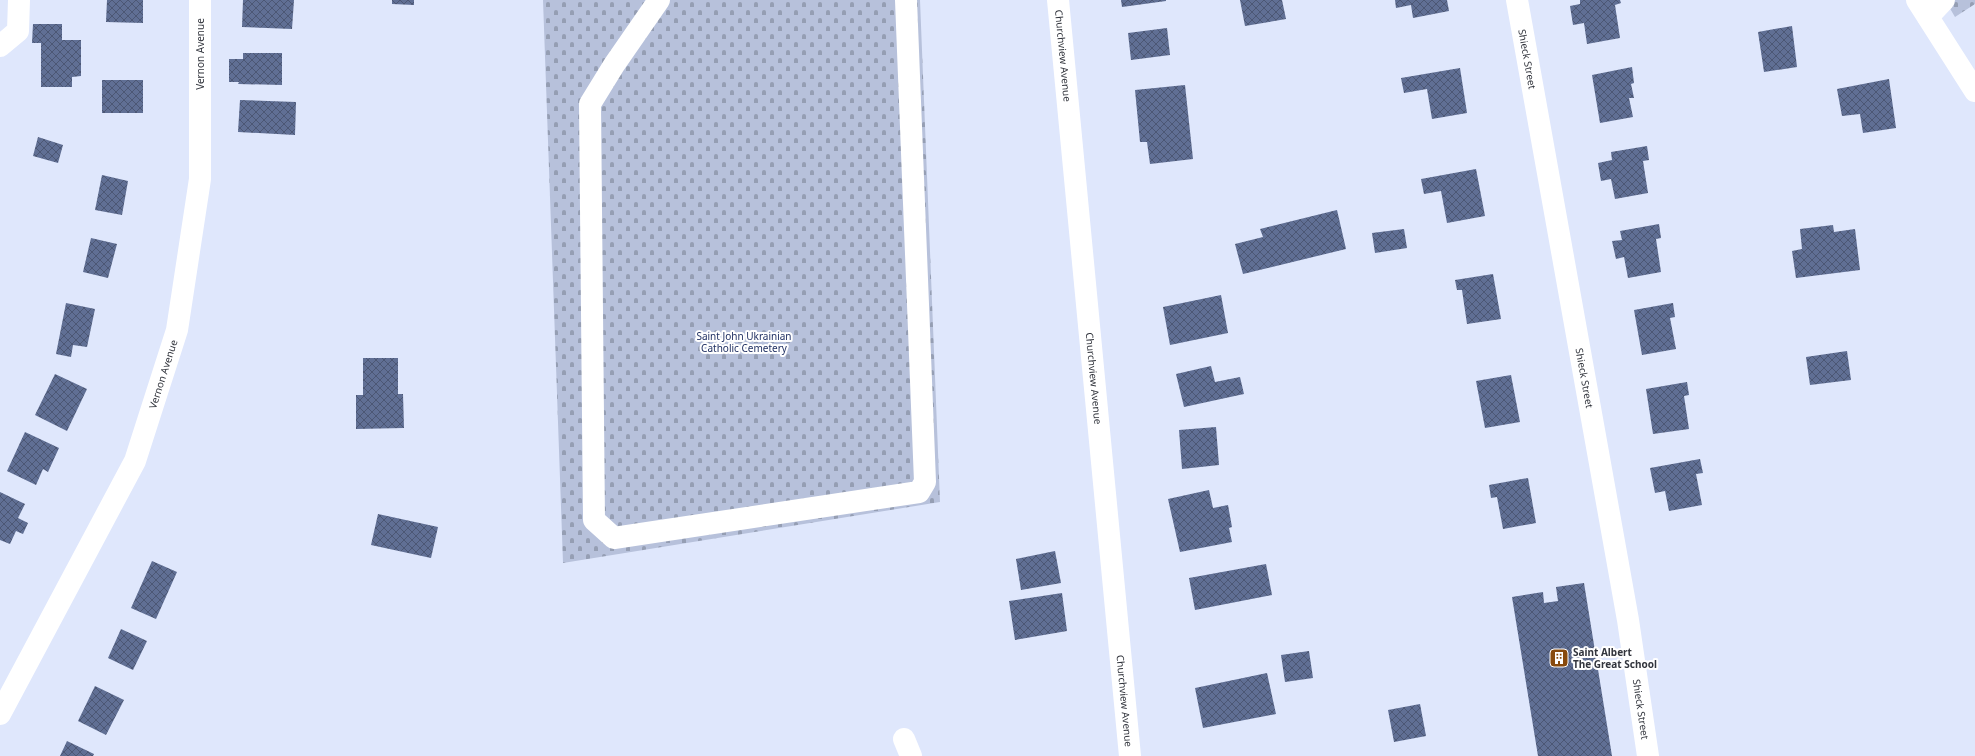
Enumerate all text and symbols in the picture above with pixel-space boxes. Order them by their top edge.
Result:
street label: Churchview Avenue [1052,9,1075,103]
street label: Vernon Avenue [193,18,207,90]
street label: Shieck Street [1515,28,1540,91]
park label: Saint John Ukrainian Catholic Cemetery [696,329,792,355]
street label: Churchview Avenue [1083,332,1105,425]
street label: Vernon Avenue [145,337,181,410]
street label: Shieck Street [1572,347,1597,409]
place label: Saint Albert The Great School [1573,645,1657,671]
building icon: Saint Albert The Great School [1548,647,1570,669]
street label: Churchview Avenue [1113,654,1136,748]
street label: Shieck Street [1630,678,1653,741]

